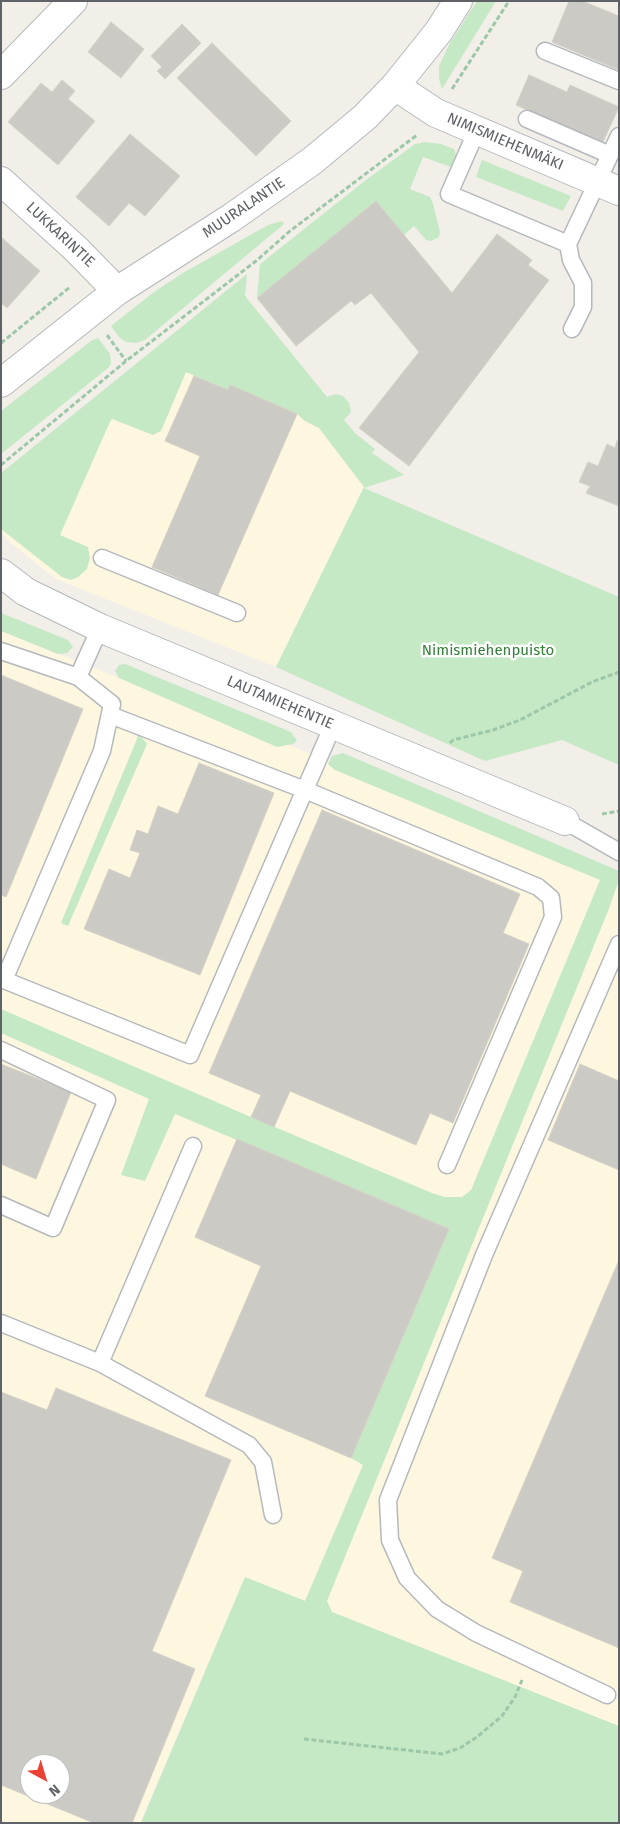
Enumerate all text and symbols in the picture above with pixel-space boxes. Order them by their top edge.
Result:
street label: NIMISMIEHENMÄKI [444,109,566,175]
street label: MUURALANTIE [199,174,289,242]
street label: LUKKARINTIE [22,199,98,271]
park label: Nimismiehenpuisto [422,642,554,660]
street label: LAUTAMIEHENTIE [224,672,336,734]
north arrow [20,1754,70,1804]
text: N [45,1781,63,1800]

